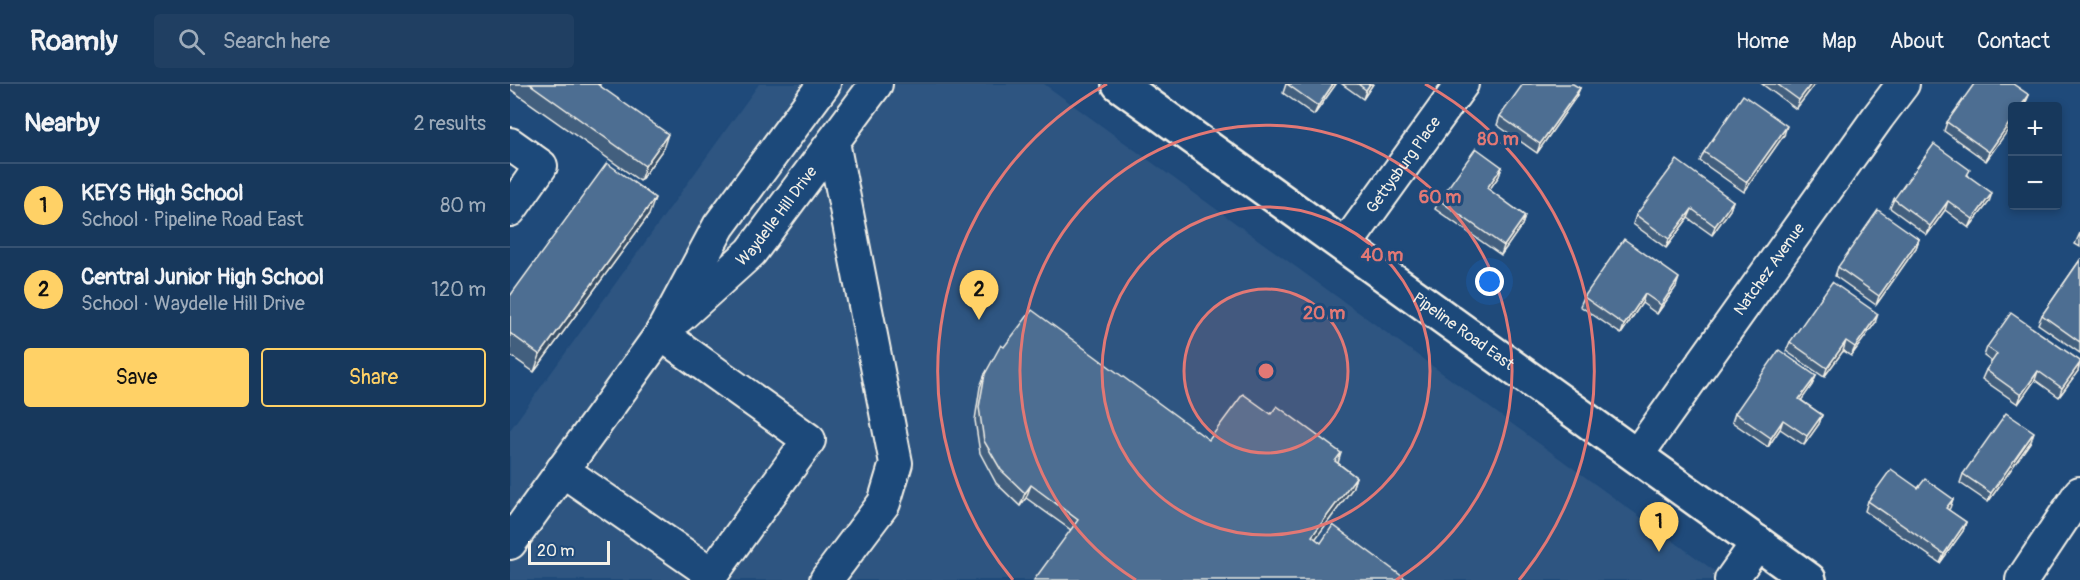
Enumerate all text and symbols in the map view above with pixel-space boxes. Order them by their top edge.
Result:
search box [154,14,574,68]
text: Roamly [30,24,118,59]
icon: search [175,25,208,58]
text: Search here [223,27,330,55]
text: Home [1736,28,1789,55]
text: Map [1822,28,1857,55]
text: About [1890,28,1944,55]
text: Contact [1977,28,2050,55]
map controls [2008,102,2062,210]
button: + [2008,102,2062,156]
text: Nearby [24,107,100,139]
text: 2 results [414,111,486,136]
street label: Gettysburg Place [1362,112,1445,217]
text: 80 m [1477,128,1519,151]
button: − [2008,156,2062,210]
street label: Waydelle Hill Drive [732,162,822,271]
text: KEYS High School [81,179,244,207]
text: 60 m [1419,186,1461,209]
text: 1 [40,193,47,218]
text: 80 m [440,193,486,218]
text: School · Pipeline Road East [81,207,304,232]
street label: Natchez Avenue [1730,219,1809,319]
text: 40 m [1361,244,1403,267]
text: Central Junior High School [81,263,324,291]
your location [1475,267,1504,296]
pin: 2 [960,270,998,320]
text: 2 [38,277,49,302]
text: 120 m [431,277,486,302]
street label: Pipeline Road East [1409,288,1518,375]
text: School · Waydelle Hill Drive [81,291,305,316]
text: 20 m [1303,302,1345,325]
button: Save [24,348,249,407]
button: Share [261,348,486,407]
centre of rings [1256,361,1276,381]
pin: 1 [1640,502,1678,552]
scale bar [528,538,610,566]
text: 20 m [537,541,575,561]

